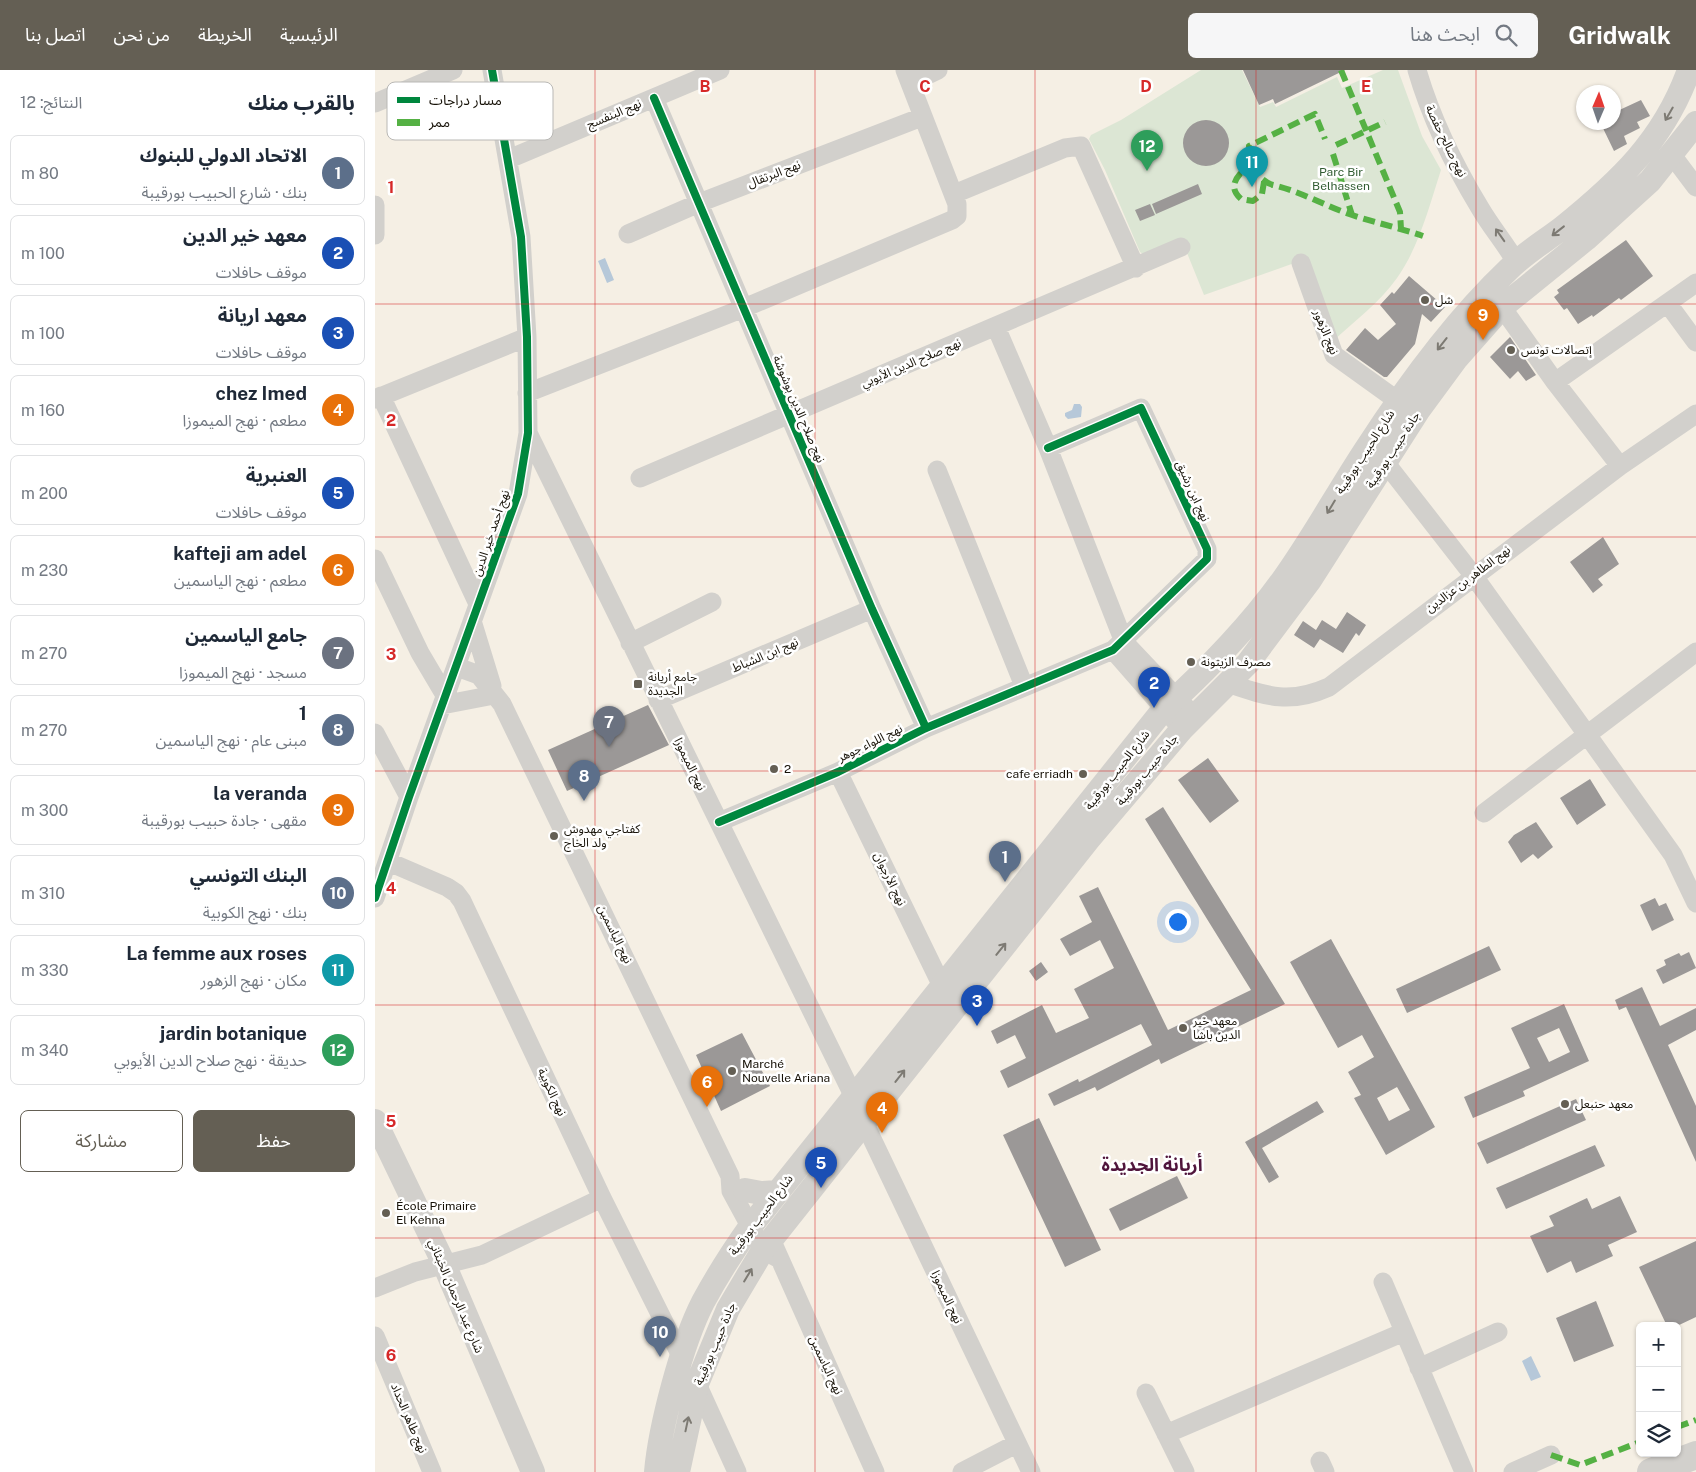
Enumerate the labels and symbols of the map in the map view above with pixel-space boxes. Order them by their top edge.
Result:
text: B [700,77,711,96]
text: C [919,77,931,96]
text: D [1140,77,1152,96]
text: E [1361,77,1371,96]
legend [387,82,553,140]
north arrow [1576,85,1621,130]
text: مسار دراجات [429,92,502,109]
street label: نهج البنفسج [584,96,644,134]
street label: نهج صالح حفصة [1421,103,1469,180]
one-way arrow [1664,107,1674,121]
text: ممر [428,114,450,131]
pin: 12 [1131,130,1163,171]
pin: 11 [1236,146,1268,187]
street label: نهج البرتقال [745,157,803,192]
park label: Parc Bir Belhassen [1312,165,1370,193]
text: 1 [388,178,394,197]
one-way arrow [1551,225,1564,236]
one-way arrow [1495,228,1505,242]
place label: شل [1435,293,1453,307]
marker: شل [1419,294,1431,306]
pin: 9 [1467,299,1499,340]
street label: نهج الزهور [1308,307,1341,357]
street label: نهج صلاح الدين الأيوبي [859,336,964,393]
one-way arrow [1437,337,1448,350]
place label: إتصالات تونس [1521,343,1592,358]
marker: إتصالات تونس [1505,344,1517,356]
street label: نهج صلاح الدين بوشوشة [768,353,828,466]
street label: شارع الحبيب بورقيبة [1333,407,1399,498]
street label: جادة حبيب بورقيبة [1363,409,1423,491]
text: 2 [386,411,396,430]
street label: نهج ابن رشيق [1171,458,1213,525]
street label: نهج أحمد خير الدين [469,488,514,579]
one-way arrow [1325,499,1335,513]
street label: نهج الطاهر بن عزالدين [1423,543,1514,617]
street label: نهج ابن الشباط [730,635,801,677]
text: 3 [386,645,396,664]
place label: مصرف الزيتونة [1201,655,1271,669]
marker: مصرف الزيتونة [1185,656,1197,668]
pin: 2 [1138,667,1170,708]
place label: جامع أريانة الجديدة [648,669,697,698]
marker: جامع أريانة الجديدة [632,678,644,690]
pin: 7 [593,706,625,747]
street label: نهج اللواء جوهر [834,721,906,767]
street label: شارع الحبيب بورقيبة [1082,727,1154,814]
street label: جادة حبيب بورقيبة [1113,732,1181,809]
street label: نهج الميموزا [669,735,709,794]
pin: 8 [568,760,600,801]
place label: 2 [784,762,791,776]
marker: 2 [768,763,780,775]
place label: cafe erriadh [1006,767,1073,781]
marker: cafe erriadh [1077,768,1089,780]
place label: كفتاجي مهدوش ولد الخاج [564,822,641,852]
marker: كفتاجي مهدوش ولد الخاج [548,830,560,842]
pin: 1 [989,841,1021,882]
street label: نهج الأرجوان [869,850,909,909]
text: 4 [386,879,397,898]
street label: نهج الياسمين [593,902,635,967]
your location [1165,909,1191,935]
one-way arrow [995,943,1006,956]
pin: 3 [961,985,993,1026]
place label: معهد خير الدين باشا [1192,1014,1240,1042]
marker: معهد خير الدين باشا [1177,1022,1189,1034]
place label: Marché Nouvelle Ariana [742,1057,830,1085]
marker: Marché Nouvelle Ariana [726,1065,738,1077]
street label: نهج الكوبية [533,1066,569,1119]
pin: 6 [691,1066,723,1107]
one-way arrow [894,1070,905,1083]
pin: 4 [866,1092,898,1133]
place label: معهد حنبعل [1575,1097,1633,1111]
marker: معهد حنبعل [1559,1098,1571,1110]
text: 5 [386,1112,397,1131]
pin: 5 [805,1147,837,1188]
district label: أريانة الجديدة [1101,1152,1203,1176]
street label: شارع الحبيب بورقيبة [726,1172,797,1259]
place label: École Primaire El Kehna [396,1199,477,1227]
marker: École Primaire El Kehna [380,1207,392,1219]
street label: شارع عبد الرحمان الخبثاني [423,1237,486,1356]
one-way arrow [744,1268,754,1282]
street label: نهج الميموزا [927,1268,965,1327]
street label: جادة حبيب بورقيبة [691,1301,739,1388]
pin: 10 [644,1316,676,1357]
street label: نهج الياسمين [804,1333,846,1398]
text: 6 [386,1346,396,1365]
street label: نهج طاهر الحداد [386,1381,430,1456]
one-way arrow [683,1417,692,1433]

